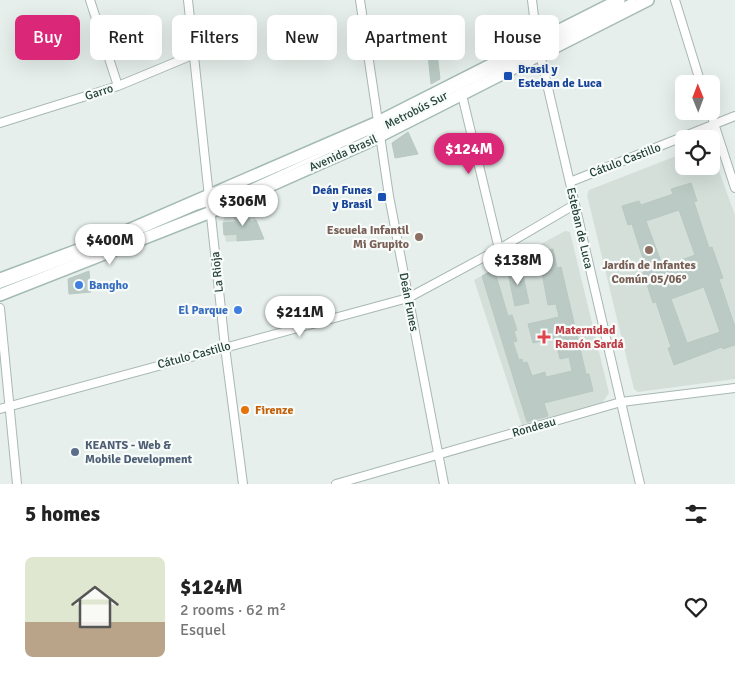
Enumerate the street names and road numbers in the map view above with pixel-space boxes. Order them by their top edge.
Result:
street label: Garro [83,81,115,104]
street label: Metrobús Sur [382,88,451,133]
street label: Avenida Brasil [307,132,380,175]
street label: Cátulo Castillo [587,140,663,181]
street label: Esteban de Luca [563,186,596,270]
street label: La Rioja [208,251,227,293]
street label: Deán Funes [395,272,422,333]
street label: Cátulo Castillo [156,339,232,372]
street label: Rondeau [511,414,558,441]

